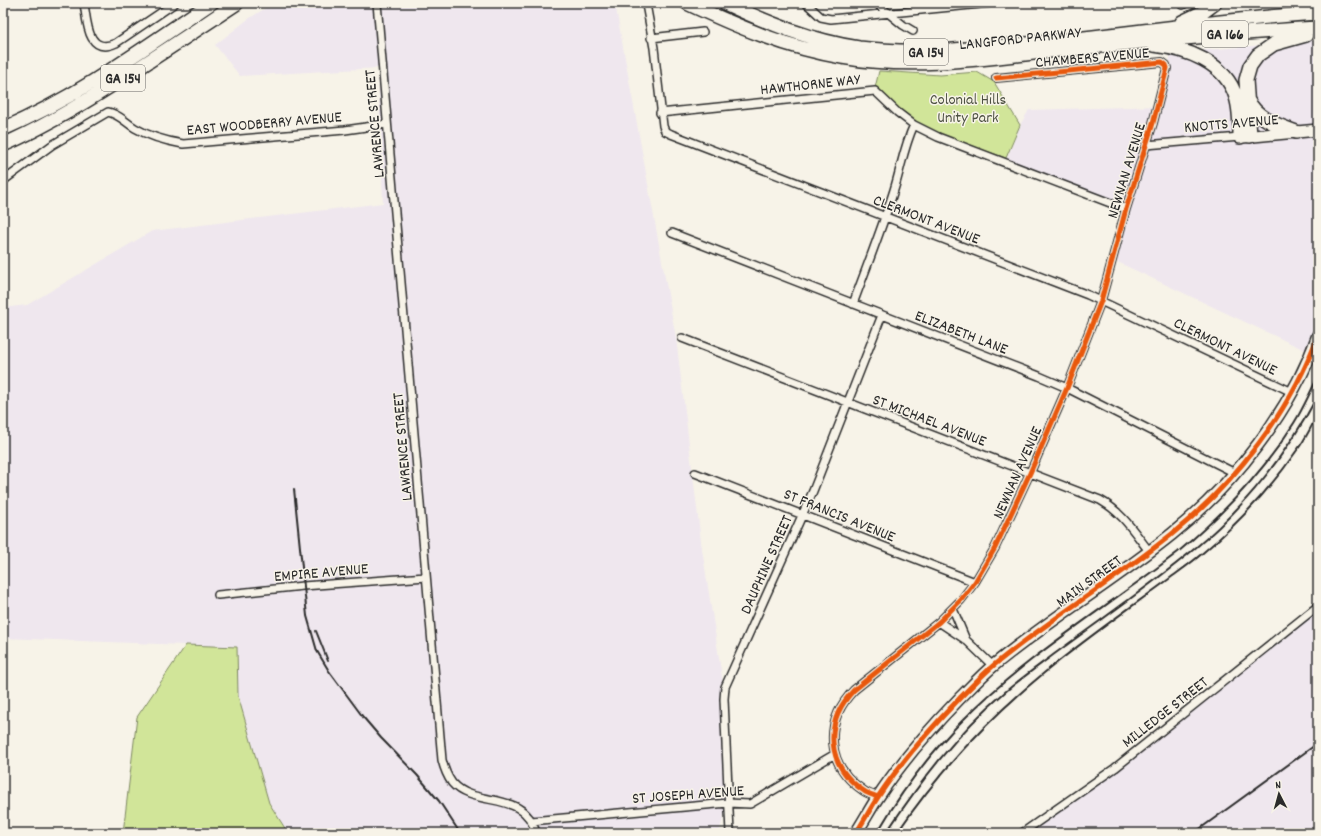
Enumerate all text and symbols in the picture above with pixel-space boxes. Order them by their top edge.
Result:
road number: GA 166 [1202,21,1248,47]
street label: LANGFORD PARKWAY [958,22,1083,57]
road number: GA 154 [904,39,948,65]
street label: CHAMBERS AVENUE [1034,42,1151,75]
road number: GA 154 [101,65,145,91]
street label: LAWRENCE STREET [359,68,392,179]
street label: HAWTHORNE WAY [759,69,862,102]
park label: Colonial Hills Unity Park [930,89,1007,130]
street label: EAST WOODBERRY AVENUE [186,106,343,143]
street label: KNOTTS AVENUE [1183,109,1280,140]
street label: NEWNAN AVENUE [1102,119,1153,221]
street label: CLERMONT AVENUE [869,189,983,252]
street label: ELIZABETH LANE [911,305,1012,362]
street label: CLERMONT AVENUE [1169,312,1281,383]
street label: ST MICHAEL AVENUE [869,389,990,454]
street label: LAWRENCE STREET [387,391,420,502]
street label: NEWNAN AVENUE [988,422,1049,523]
street label: ST FRANCIS AVENUE [780,483,899,550]
street label: DAUPHINE STREET [735,511,800,618]
street label: MAIN STREET [1052,550,1128,614]
street label: EMPIRE AVENUE [273,558,370,589]
street label: MILLEDGE STREET [1117,671,1214,754]
north arrow [1259,774,1299,814]
text: N [1275,778,1282,794]
street label: ST JOSEPH AVENUE [631,780,746,811]

